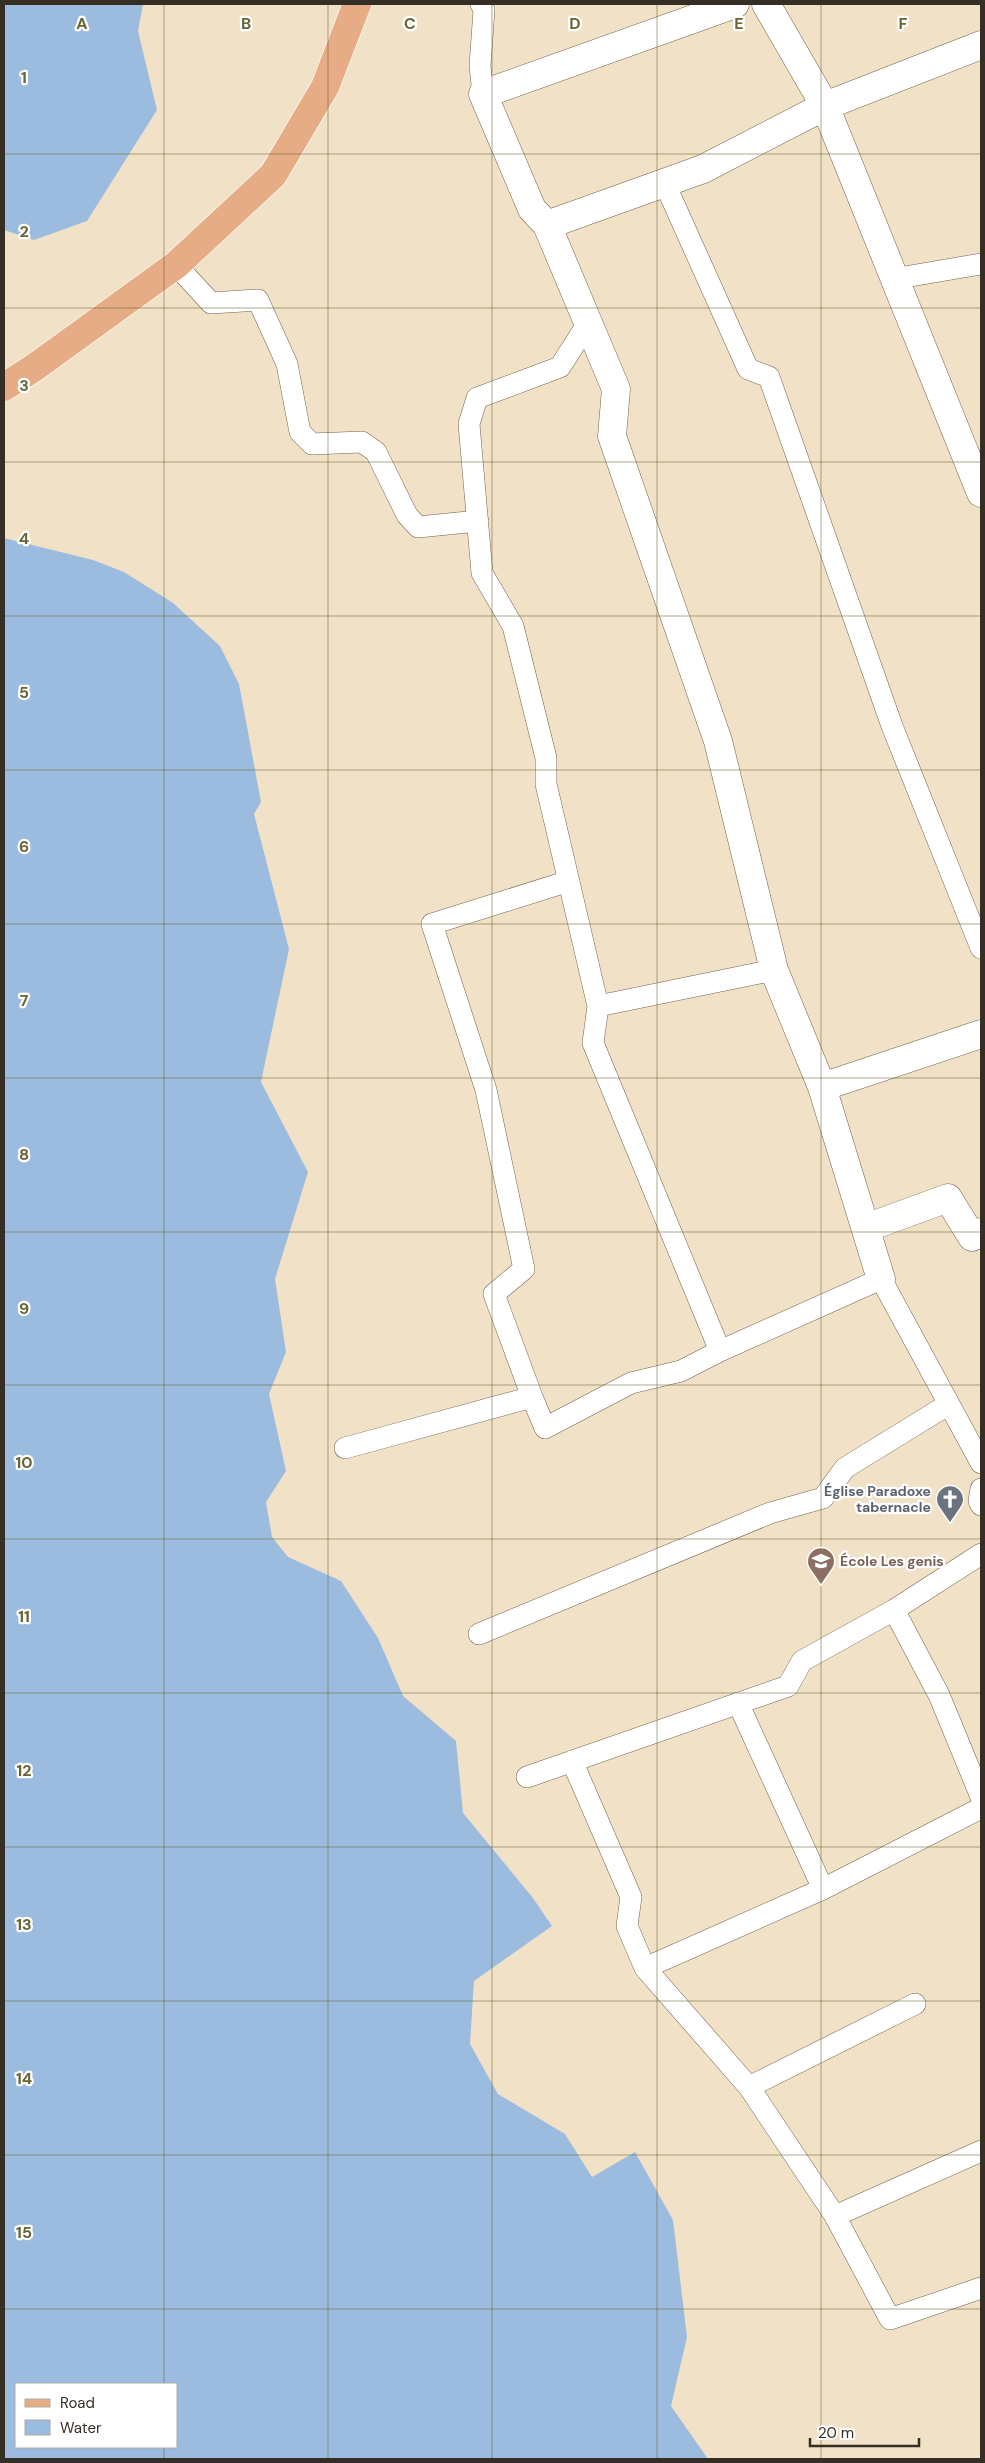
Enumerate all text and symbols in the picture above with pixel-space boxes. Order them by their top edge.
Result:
text: A [76,13,88,34]
text: B [241,13,251,34]
text: C [404,13,416,34]
text: D [569,13,581,34]
text: E [734,13,744,34]
text: F [899,13,908,34]
text: 1 [21,67,27,88]
text: 2 [19,221,29,242]
text: 3 [19,375,29,396]
text: 4 [19,528,29,549]
text: 5 [19,682,29,703]
text: 6 [19,836,29,857]
text: 7 [20,990,29,1011]
text: 8 [19,1144,29,1165]
text: 9 [19,1298,29,1319]
text: 10 [15,1452,33,1473]
place label: Église Paradoxe tabernacle [824,1482,931,1516]
church icon: Église Paradoxe tabernacle [935,1484,965,1523]
school or university icon: École Les genis [806,1546,836,1585]
place label: École Les genis [840,1552,944,1570]
text: 11 [18,1606,30,1627]
text: 12 [16,1760,32,1781]
text: 13 [16,1914,32,1935]
text: 14 [16,2068,32,2089]
text: 15 [16,2222,32,2243]
legend [15,2383,178,2448]
text: Road [60,2393,95,2413]
scale bar [810,2416,919,2448]
text: Water [60,2418,102,2438]
text: 20 m [818,2423,854,2443]

